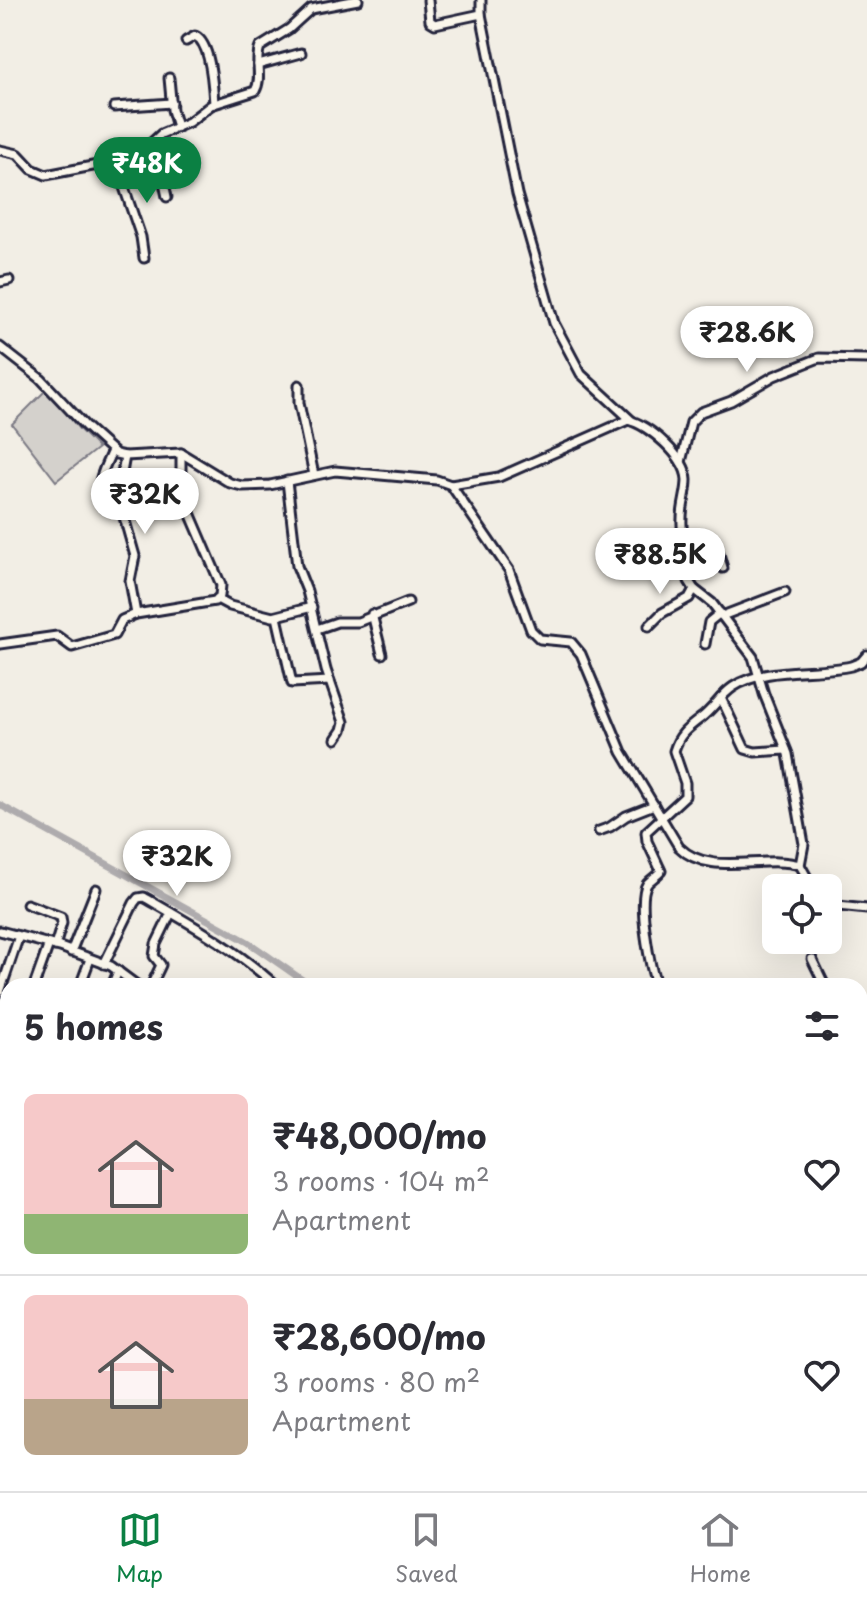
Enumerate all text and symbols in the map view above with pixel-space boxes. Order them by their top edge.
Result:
pin: ₹48K [100,137,194,205]
text: ₹48K [111,143,183,182]
pin: ₹28.6K [682,306,812,374]
text: ₹28.6K [698,312,796,351]
pin: ₹32K [98,468,192,536]
text: ₹32K [109,474,181,513]
pin: ₹88.5K [595,528,725,596]
text: ₹88.5K [613,534,707,573]
pin: ₹32K [130,830,224,898]
text: ₹32K [141,836,213,875]
map controls [762,874,842,954]
button: locate [762,874,842,954]
text: 5 homes [24,1000,163,1052]
icon: filters [800,1004,844,1048]
text: ₹48,000/mo [272,1109,486,1161]
icon: home [88,1126,184,1222]
icon: heart [800,1152,844,1196]
text: 3 rooms · 104 m² [272,1161,490,1200]
text: Apartment [272,1200,411,1239]
text: ₹28,600/mo [272,1310,486,1362]
icon: home [88,1327,184,1423]
icon: heart [800,1353,844,1397]
text: 3 rooms · 80 m² [272,1362,480,1401]
text: Apartment [272,1401,411,1440]
tab: Map [116,1508,163,1589]
tab: Saved [395,1508,458,1589]
tab: Home [690,1508,751,1589]

